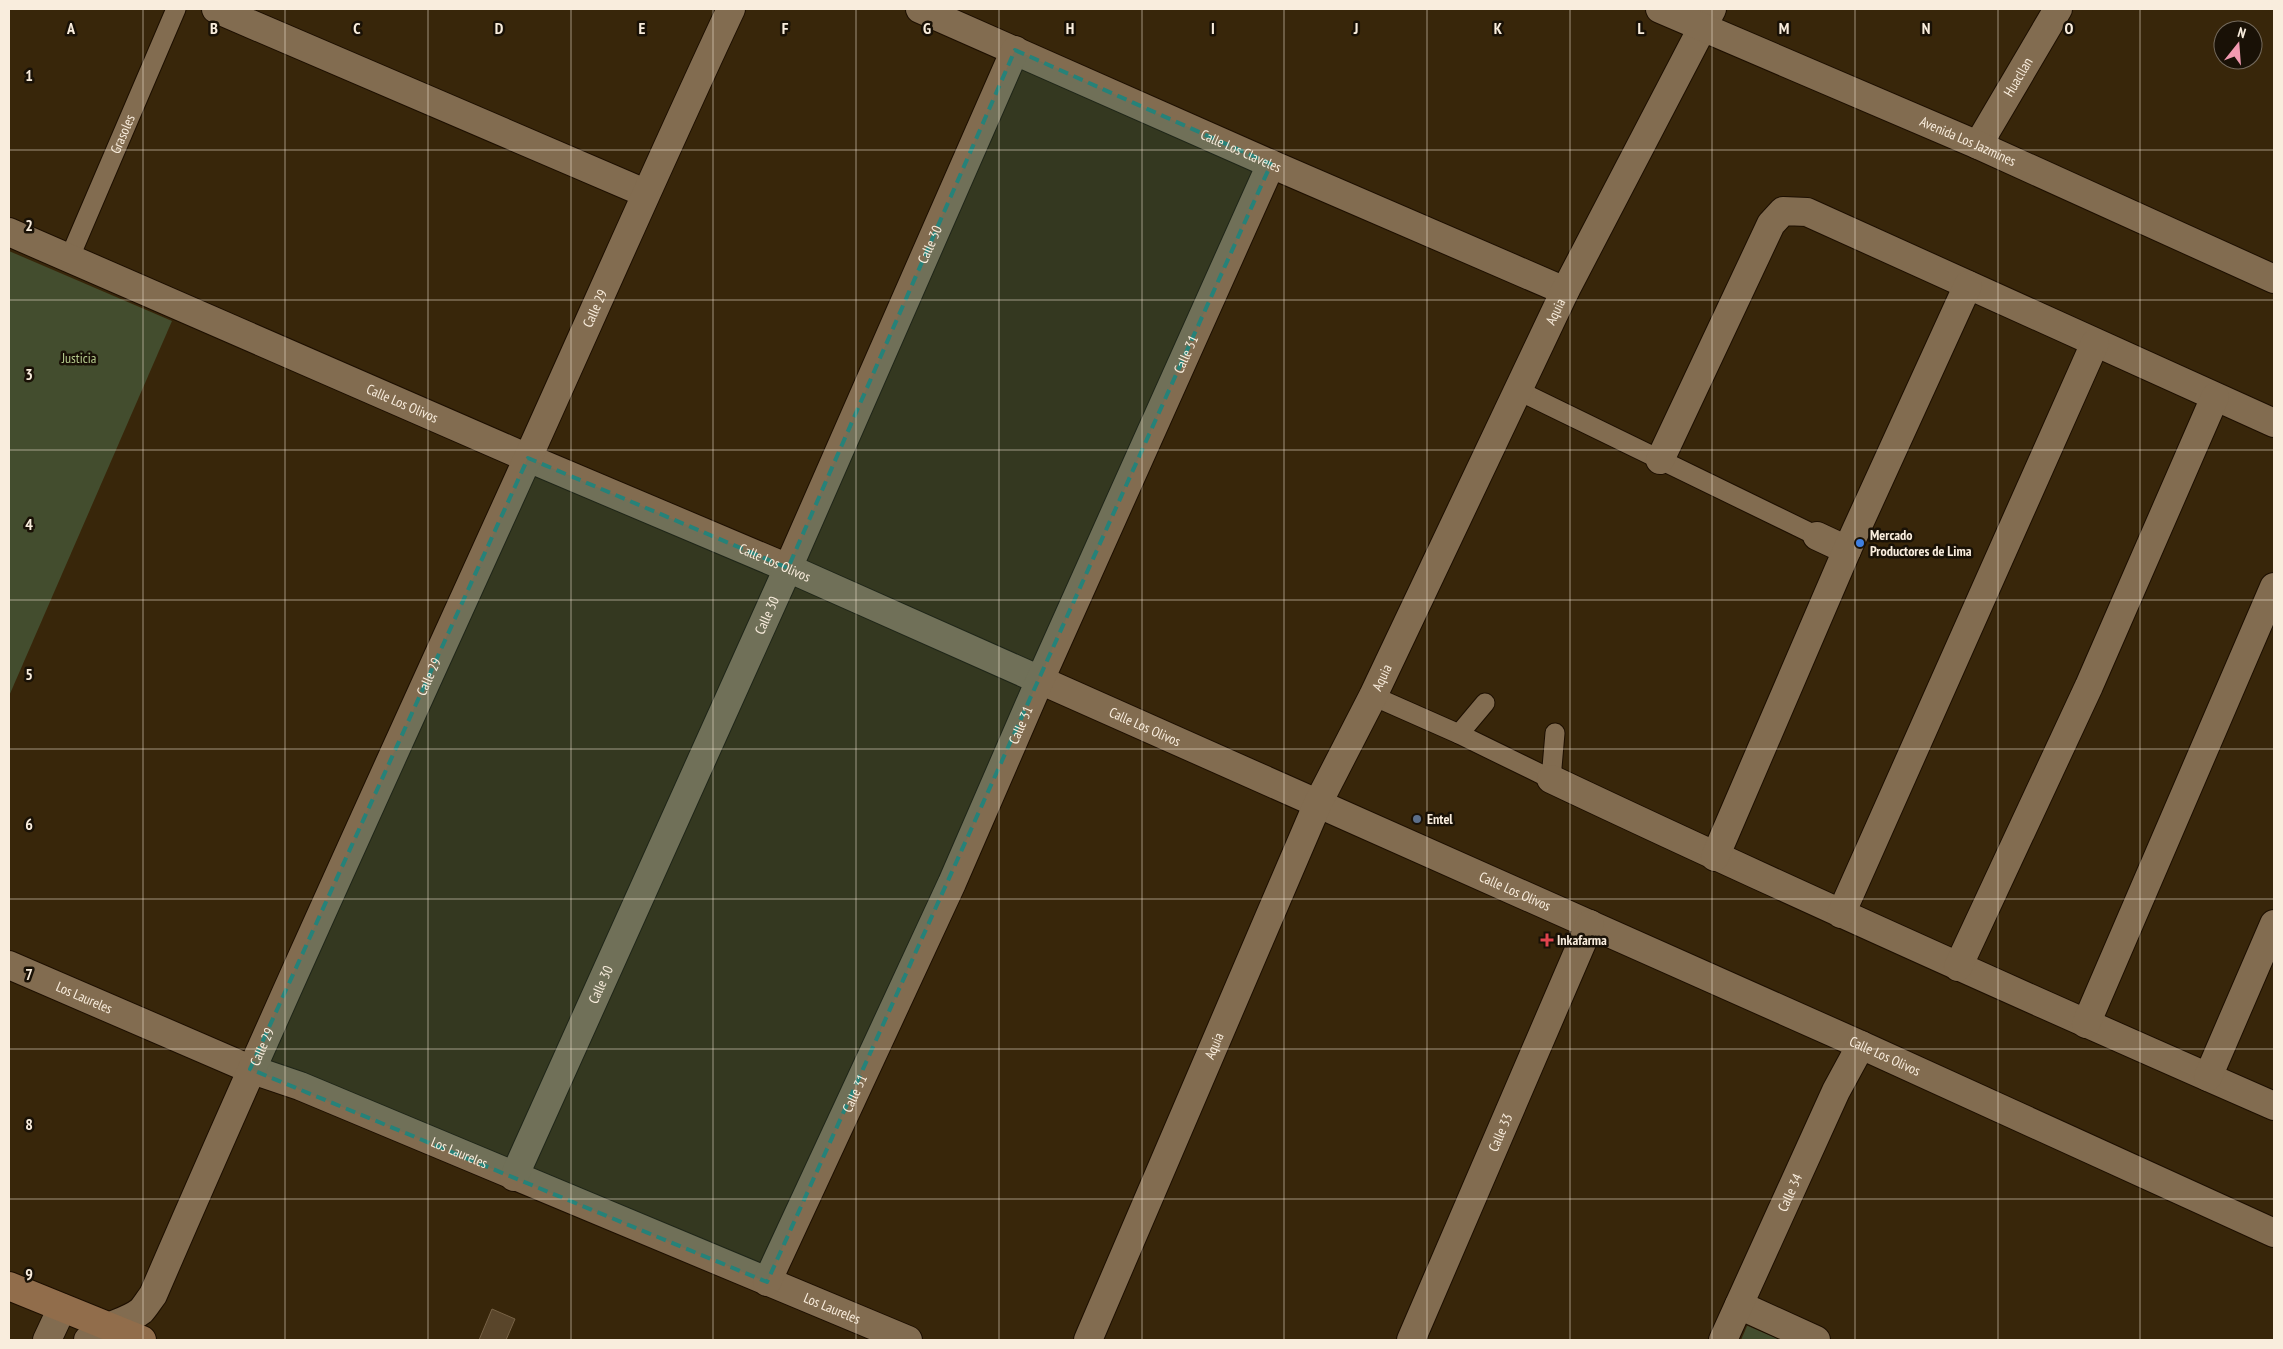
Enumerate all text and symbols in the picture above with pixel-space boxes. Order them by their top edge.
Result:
text: A [66,18,76,38]
text: B [210,18,218,38]
text: C [353,18,361,38]
text: D [495,18,504,38]
text: E [639,18,646,38]
text: F [782,18,789,38]
text: G [923,18,931,38]
text: H [1066,18,1074,38]
text: I [1211,18,1215,38]
text: J [1353,18,1358,38]
text: K [1494,18,1503,38]
text: L [1638,18,1645,38]
text: M [1779,18,1789,38]
text: N [1922,18,1930,38]
text: O [2065,18,2074,38]
north arrow [2213,20,2263,70]
text: N [2236,23,2248,42]
street label: Huacllan [2000,54,2037,100]
text: 1 [25,65,33,85]
street label: Grasoles [106,111,139,156]
street label: Avenida Los Jazmines [1917,112,2019,170]
street label: Calle Los Claveles [1198,125,1284,177]
text: 2 [25,215,33,235]
street label: Calle 30 [914,223,946,266]
street label: Calle 29 [579,287,611,330]
street label: Aquia [1541,295,1569,328]
street label: Calle 31 [1170,332,1202,376]
park label: Justicia [61,349,96,367]
text: 3 [25,364,33,384]
street label: Calle Los Olivos [364,380,441,427]
text: 4 [25,514,33,534]
place label: Mercado Productores de Lima [1870,526,1972,560]
marker: Mercado Productores de Lima [1854,537,1866,549]
street label: Calle Los Olivos [736,539,814,586]
street label: Calle 30 [750,593,783,637]
street label: Calle 29 [412,655,445,698]
street label: Aquia [1368,661,1396,694]
text: 5 [25,664,33,684]
street label: Calle 31 [1004,703,1037,747]
street label: Calle Los Olivos [1106,703,1184,751]
place label: Entel [1427,810,1453,828]
marker: Entel [1411,813,1423,825]
text: 6 [25,814,33,834]
street label: Calle Los Olivos [1476,867,1554,915]
place label: Inkafarma [1557,931,1607,949]
marker: Inkafarma [1541,934,1553,946]
street label: Calle 30 [584,963,617,1006]
text: 7 [25,964,33,984]
street label: Los Laureles [53,977,116,1018]
street label: Calle 29 [246,1025,278,1069]
street label: Aquia [1200,1030,1228,1062]
street label: Calle Los Olivos [1847,1032,1924,1080]
street label: Calle 31 [838,1071,871,1115]
street label: Calle 33 [1484,1111,1516,1154]
text: 8 [25,1114,33,1134]
street label: Los Laureles [428,1133,491,1172]
street label: Calle 34 [1774,1170,1807,1214]
text: 9 [25,1264,33,1284]
street label: Los Laureles [801,1288,863,1328]

